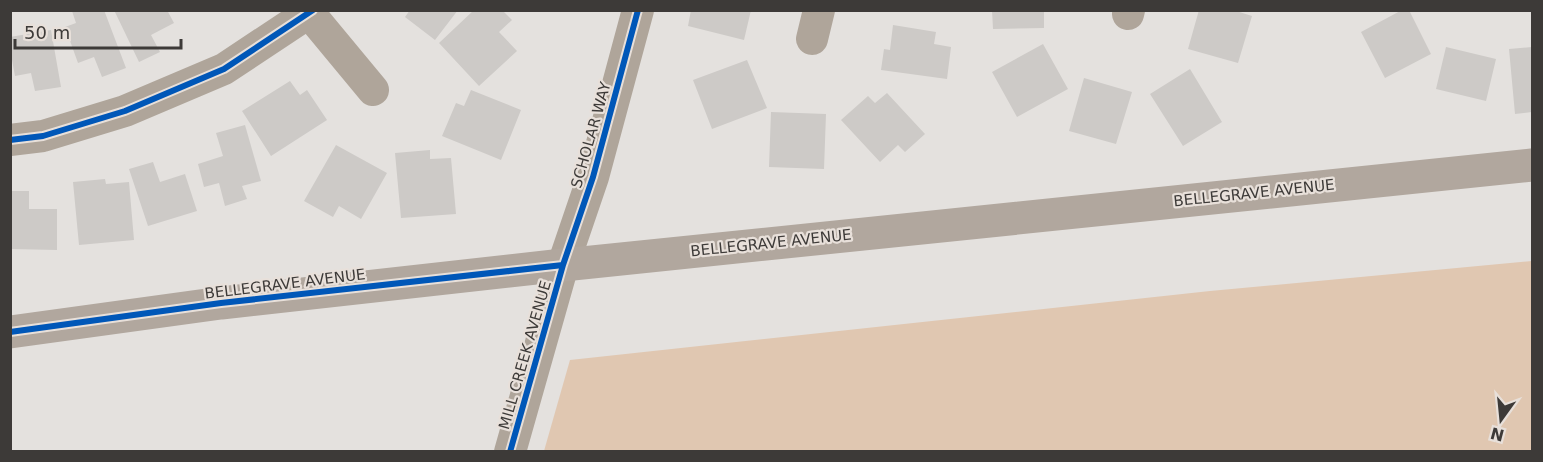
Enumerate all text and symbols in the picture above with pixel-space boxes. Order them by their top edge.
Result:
scale bar [15,12,182,50]
text: 50 m [24,22,70,43]
street label: SCHOLAR WAY [567,79,615,190]
street label: BELLEGRAVE AVENUE [1173,176,1335,210]
street label: BELLEGRAVE AVENUE [690,226,852,260]
street label: BELLEGRAVE AVENUE [204,265,366,303]
street label: MILL CREEK AVENUE [495,278,555,432]
north arrow [1471,390,1531,450]
text: N [1488,423,1506,445]

